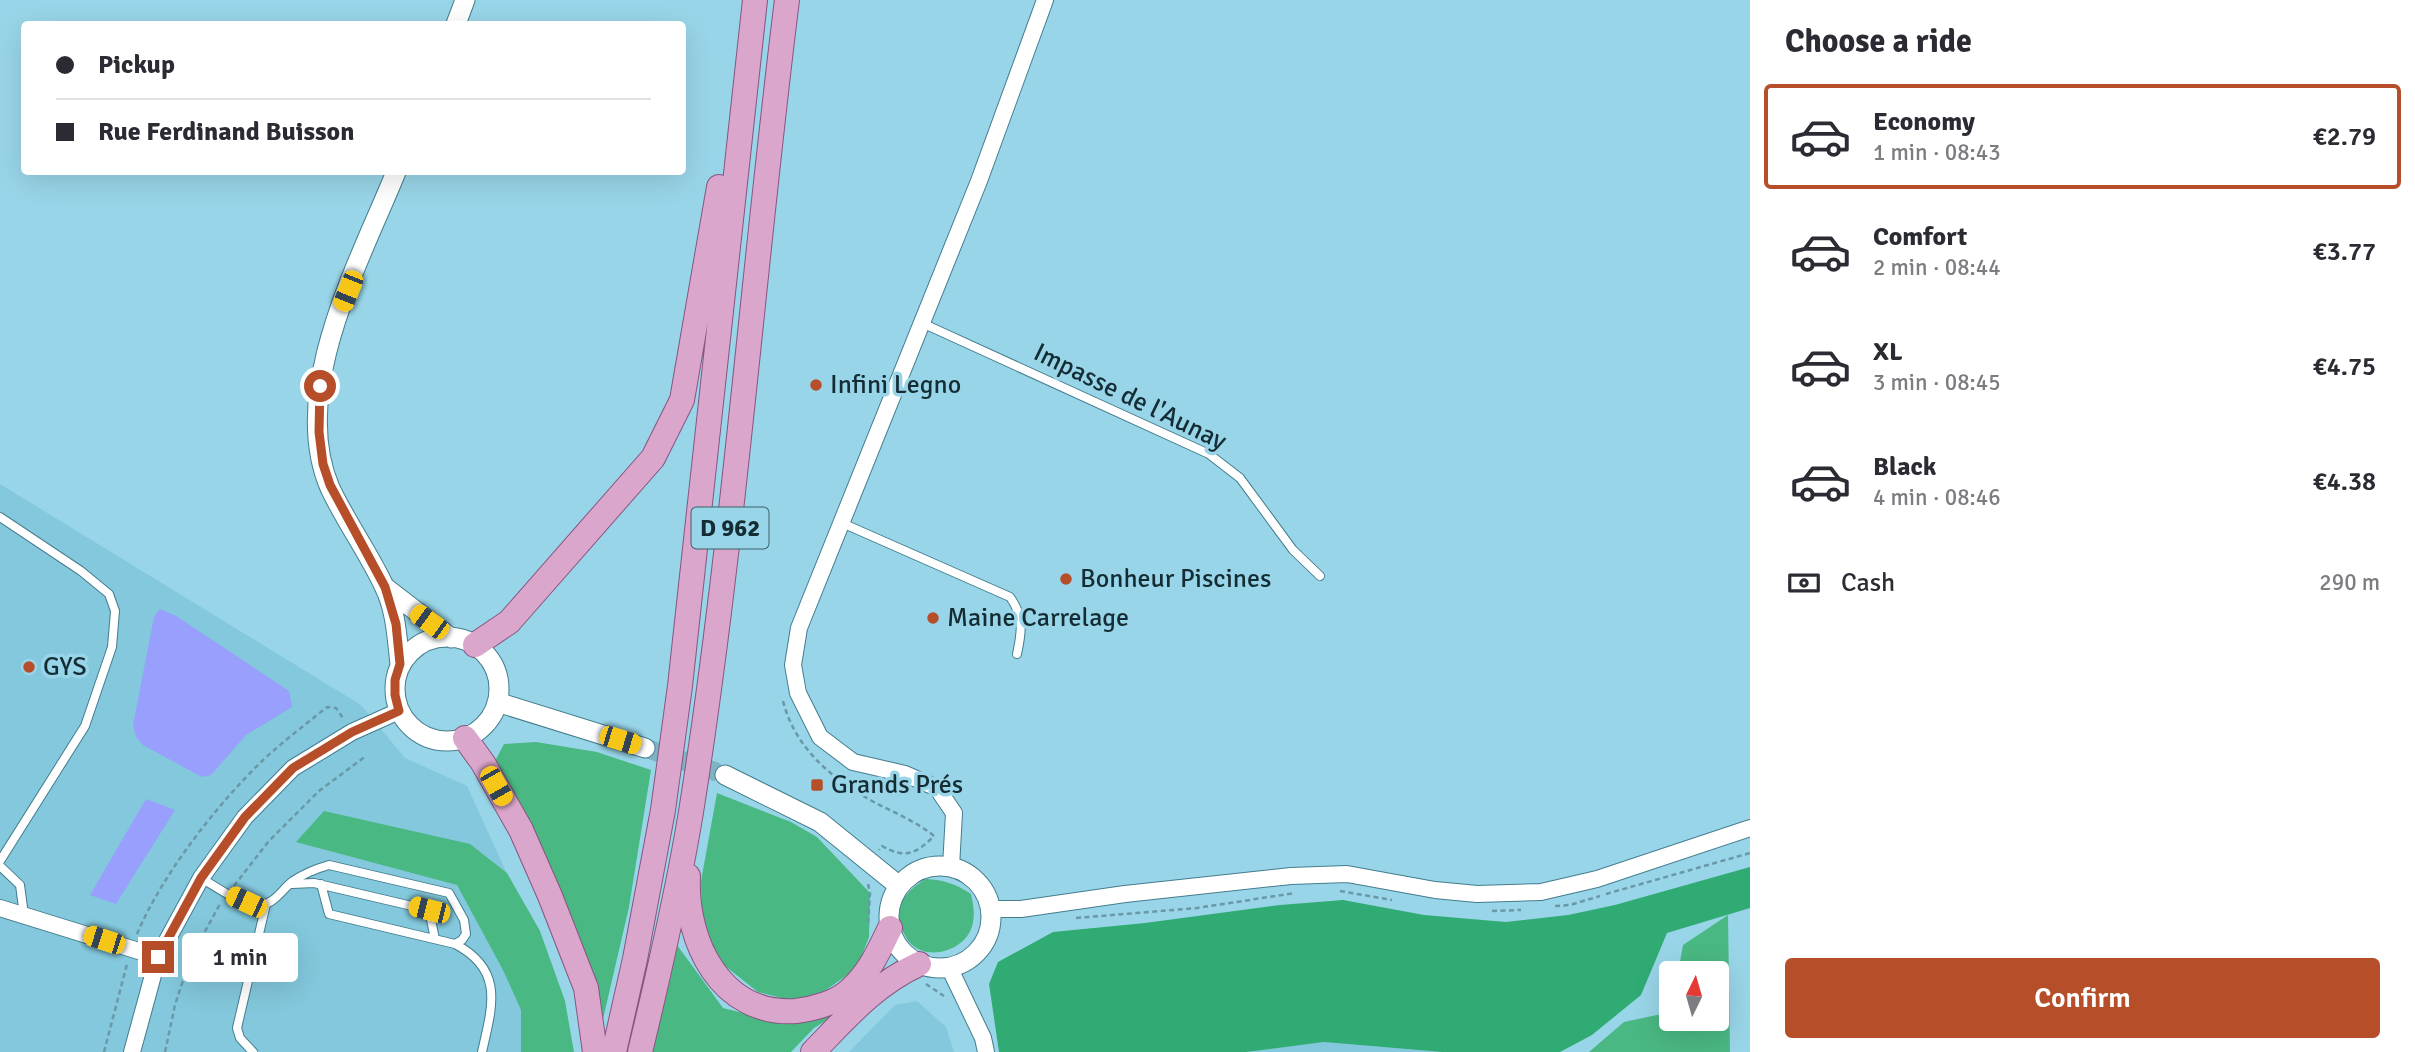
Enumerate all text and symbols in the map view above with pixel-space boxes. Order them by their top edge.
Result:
text: Choose a ride [1785,22,1972,61]
text: Pickup [98,49,175,81]
icon: car [1789,105,1852,168]
text: Economy [1873,106,1975,138]
text: Rue Ferdinand Buisson [98,116,354,148]
text: €2.79 [2313,121,2376,153]
text: 1 min · 08:43 [1873,138,2001,167]
icon: car [1789,220,1852,283]
text: Comfort [1873,221,1967,253]
text: €3.77 [2313,236,2376,268]
text: 2 min · 08:44 [1873,253,2001,282]
car [331,268,366,314]
icon: car [1789,335,1852,398]
street label: Impasse de l'Aunay [1028,336,1232,458]
text: XL [1873,336,1903,368]
text: €4.75 [2313,351,2376,383]
text: 3 min · 08:45 [1873,368,2001,397]
place label: Infini Legno [830,369,961,401]
route start [304,370,336,402]
marker: Infini Legno [808,377,824,393]
icon: car [1789,450,1852,513]
text: Black [1873,451,1936,483]
text: €4.38 [2313,466,2376,498]
text: 4 min · 08:46 [1873,483,2001,512]
road number: D 962 [692,508,768,548]
place label: Bonheur Piscines [1080,563,1271,595]
icon: cash [1785,564,1823,602]
text: Cash [1841,567,1895,599]
text: 290 m [2319,568,2380,597]
marker: Bonheur Piscines [1058,571,1074,587]
car [406,601,453,643]
place label: Maine Carrelage [947,602,1129,634]
marker: Maine Carrelage [925,610,941,626]
place label: GYS [43,651,87,683]
marker: GYS [21,659,37,675]
car [597,724,644,756]
car [477,763,516,809]
place label: Grands Prés [831,769,963,801]
marker: Grands Prés [809,777,825,793]
car [223,884,270,920]
car [407,895,452,925]
car [81,924,128,956]
callout: 1 min [182,932,298,982]
route end [142,941,174,973]
text: 1 min [212,943,268,972]
button: Confirm [1785,958,2380,1038]
north arrow [1659,961,1729,1031]
map controls [1659,961,1729,1031]

